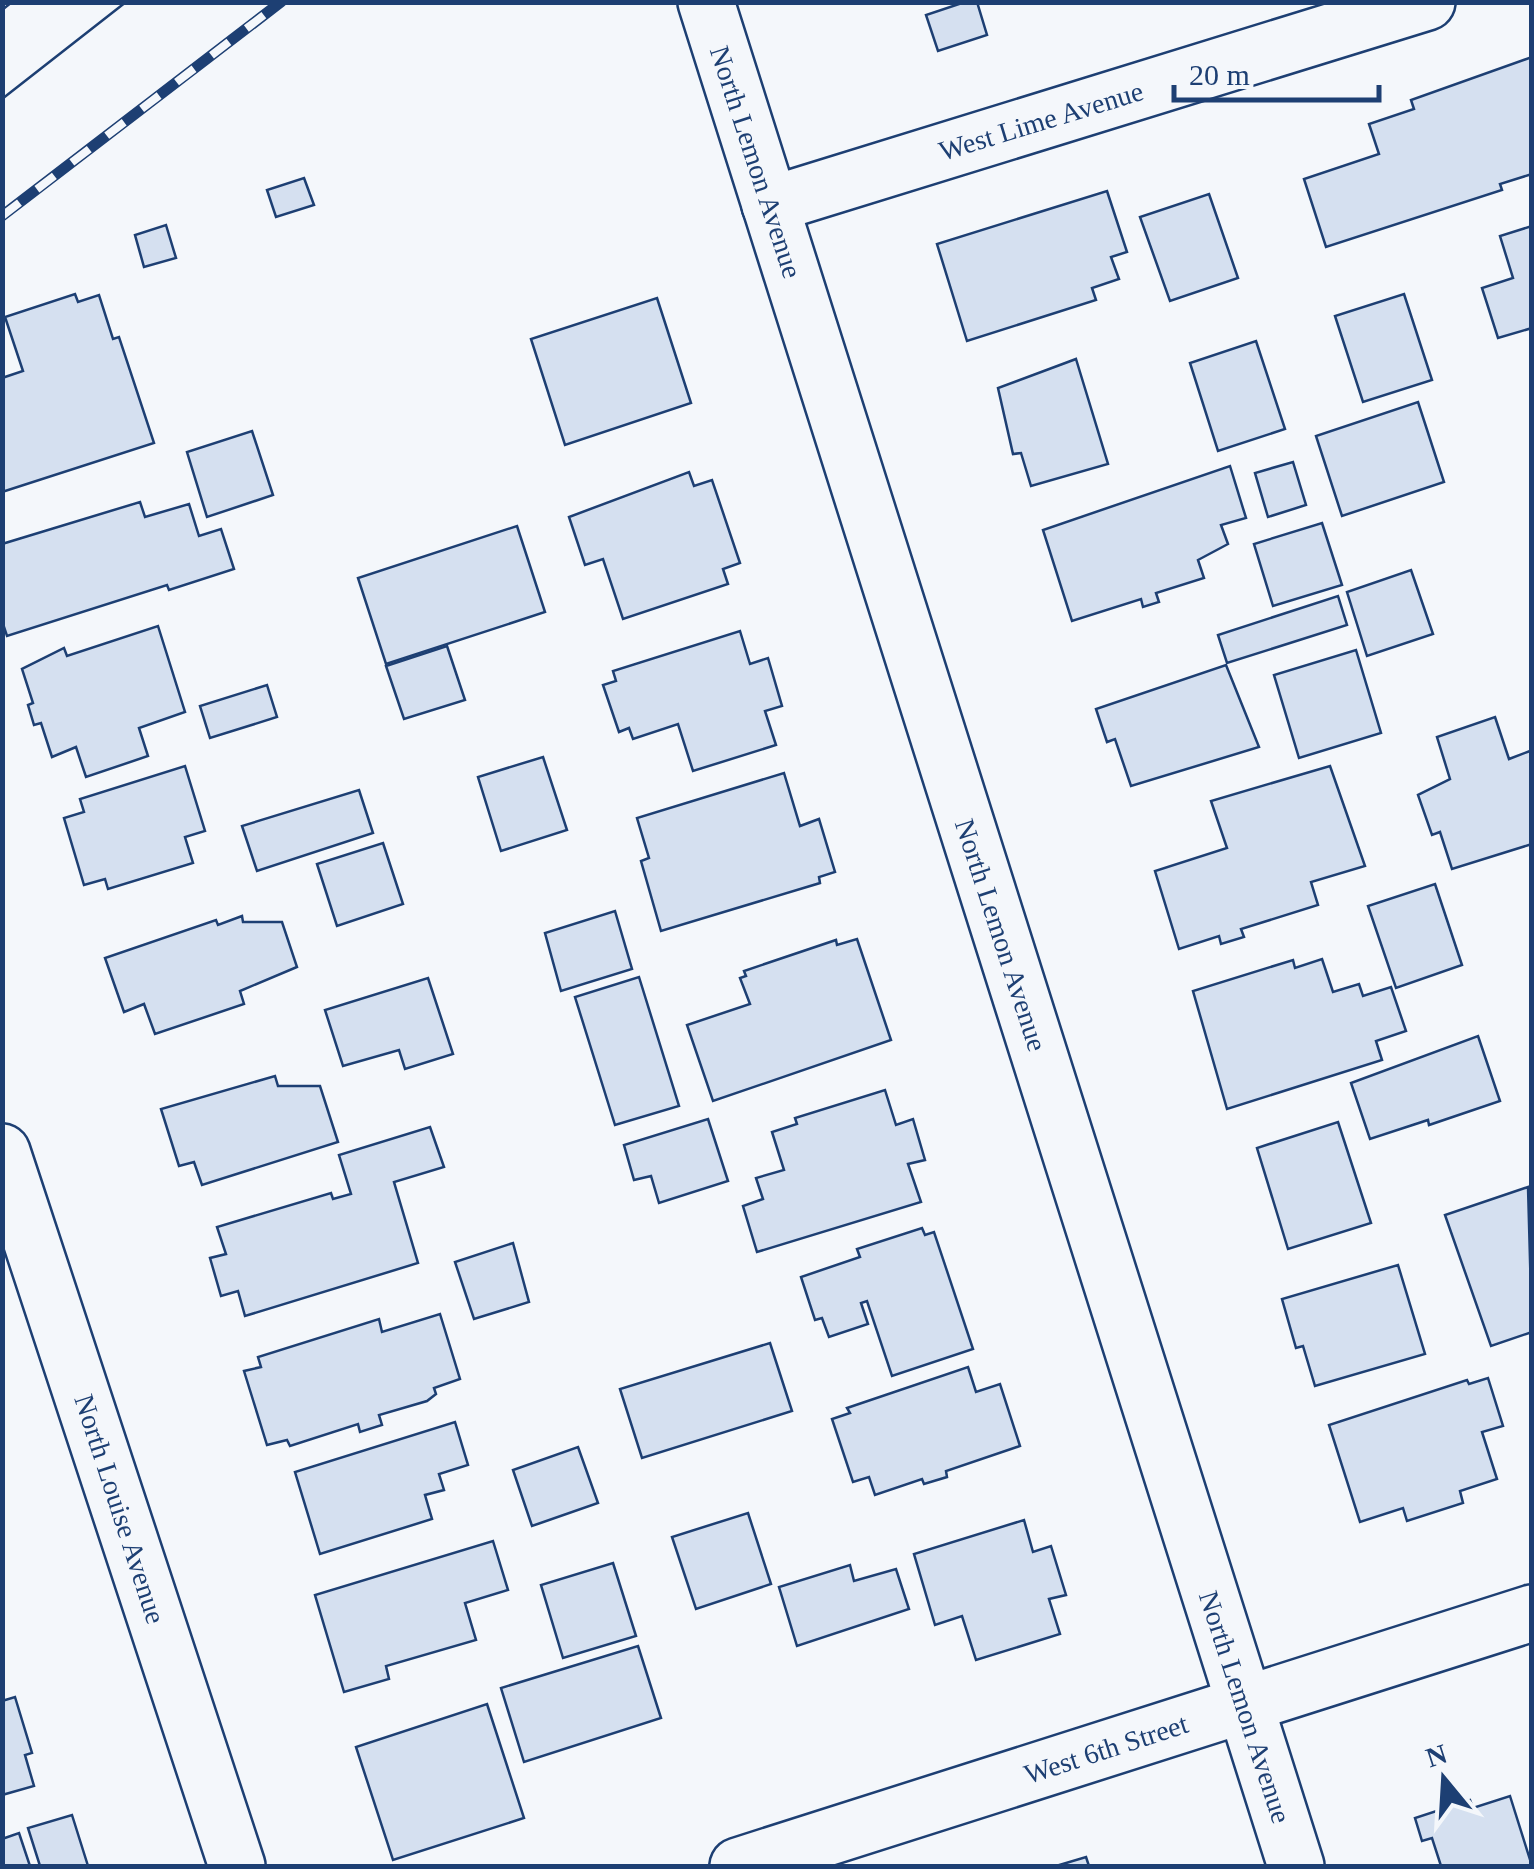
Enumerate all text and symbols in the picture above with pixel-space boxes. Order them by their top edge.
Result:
scale bar [1174,40,1379,102]
street label: North Lemon Avenue [704,42,808,282]
text: 20 m [1189,58,1250,91]
street label: West Lime Avenue [935,75,1147,167]
street label: North Lemon Avenue [949,815,1053,1055]
street label: North Louise Avenue [68,1391,172,1627]
street label: North Lemon Avenue [1193,1587,1297,1827]
street label: West 6th Street [1020,1708,1192,1790]
north arrow [1394,1729,1494,1829]
text: N [1422,1738,1451,1774]

